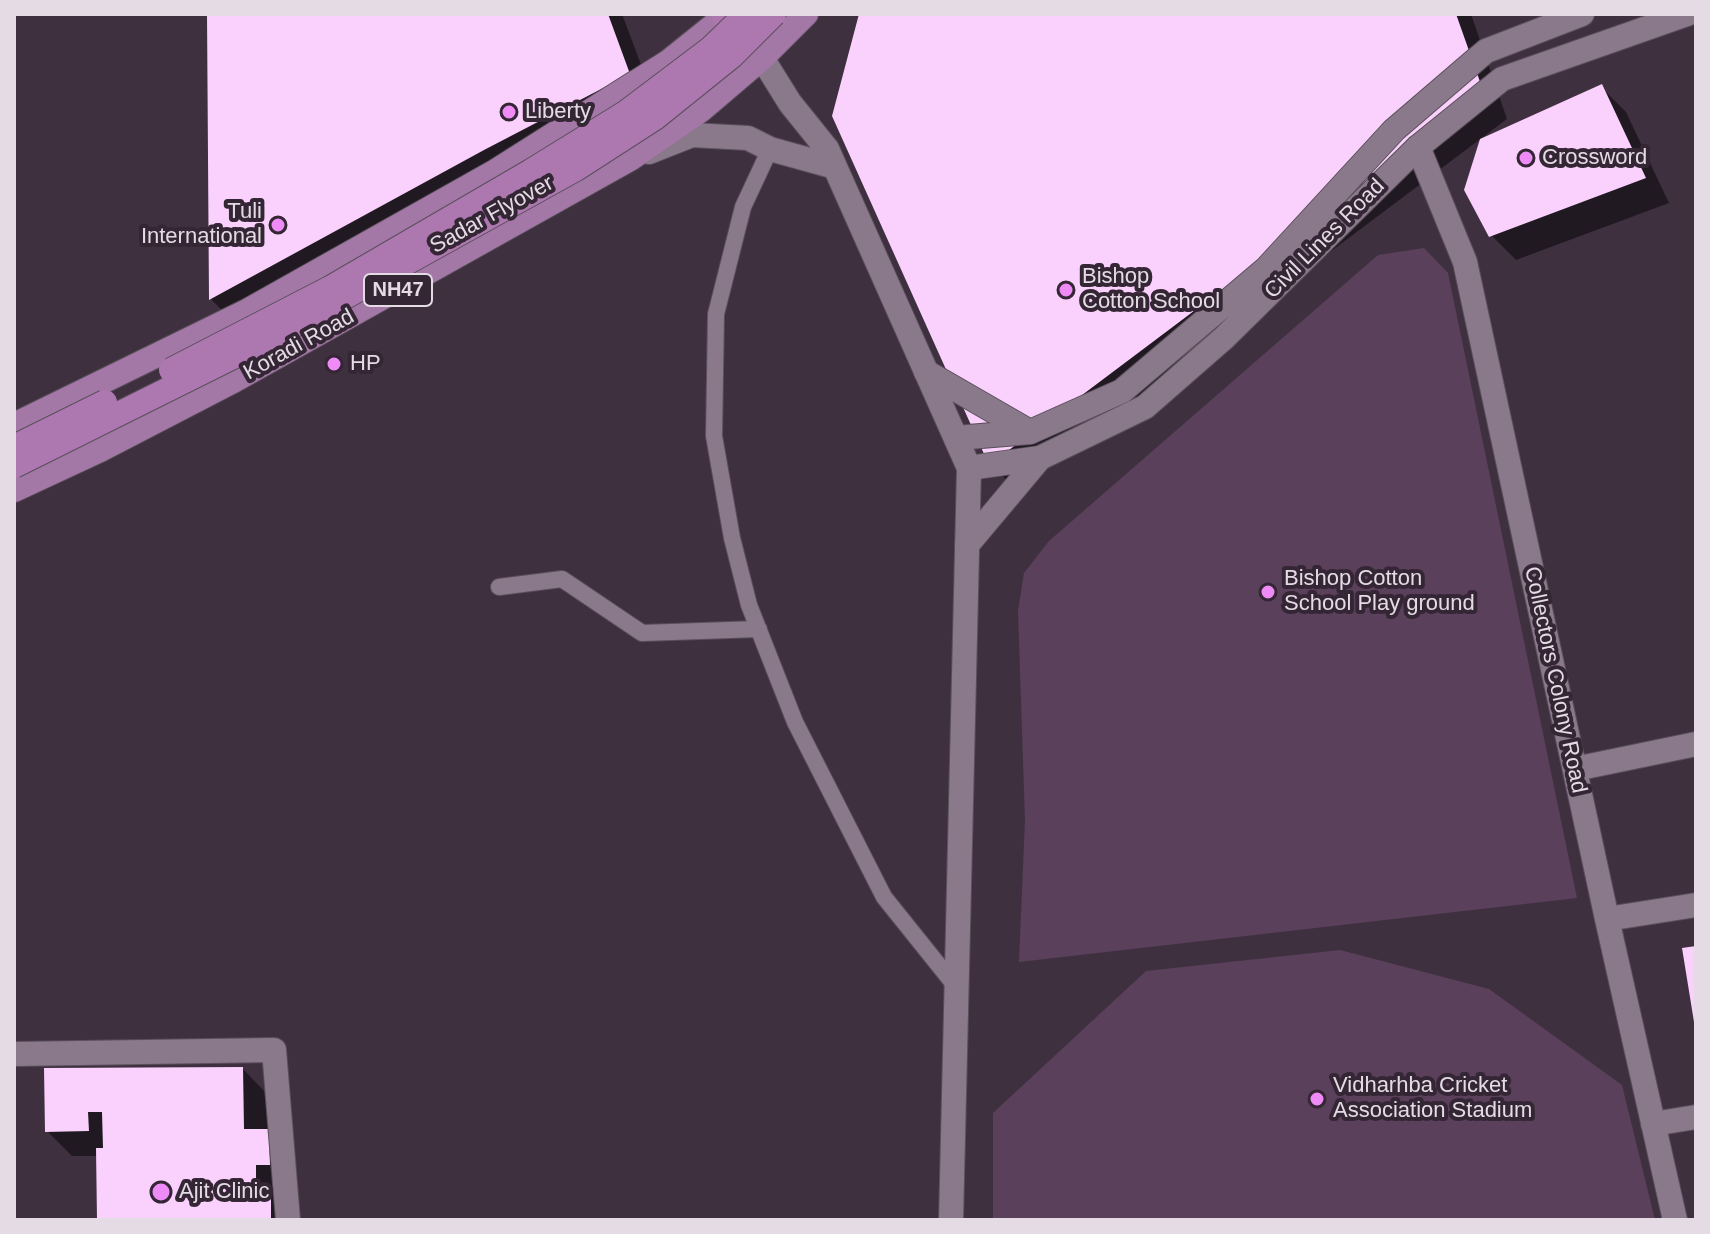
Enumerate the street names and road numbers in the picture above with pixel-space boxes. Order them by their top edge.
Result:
street label: Sadar Flyover [426,170,558,260]
street label: Civil Lines Road [1259,173,1391,305]
road number: NH47 [364,274,432,306]
street label: Koradi Road [239,304,359,386]
street label: Collectors Colony Road [1518,564,1592,796]

